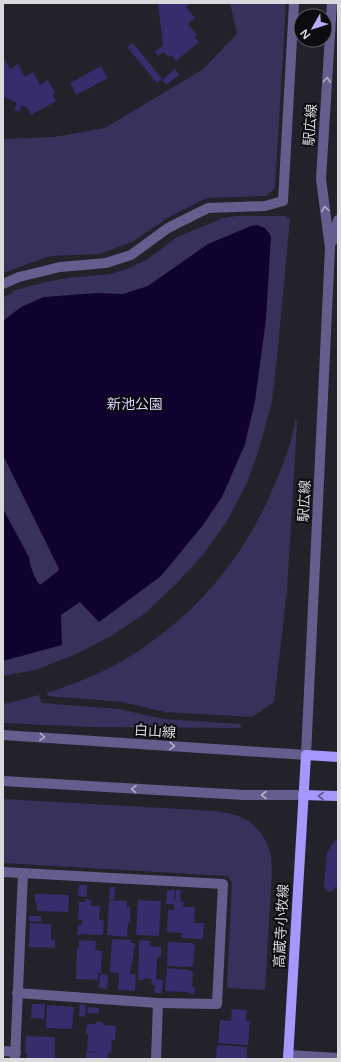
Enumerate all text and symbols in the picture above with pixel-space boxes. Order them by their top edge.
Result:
north arrow [293,8,333,48]
text: N [298,26,313,42]
one-way arrow [323,77,332,83]
street label: 駅広線 [301,103,320,147]
one-way arrow [321,206,330,213]
park label: 新池公園 [107,396,163,413]
street label: 駅広線 [295,480,314,522]
street label: 白山線 [133,722,177,741]
one-way arrow [39,733,45,742]
one-way arrow [169,742,175,751]
one-way arrow [131,785,137,793]
one-way arrow [261,791,267,799]
one-way arrow [318,791,324,800]
street label: 高蔵寺小牧線 [271,884,292,968]

